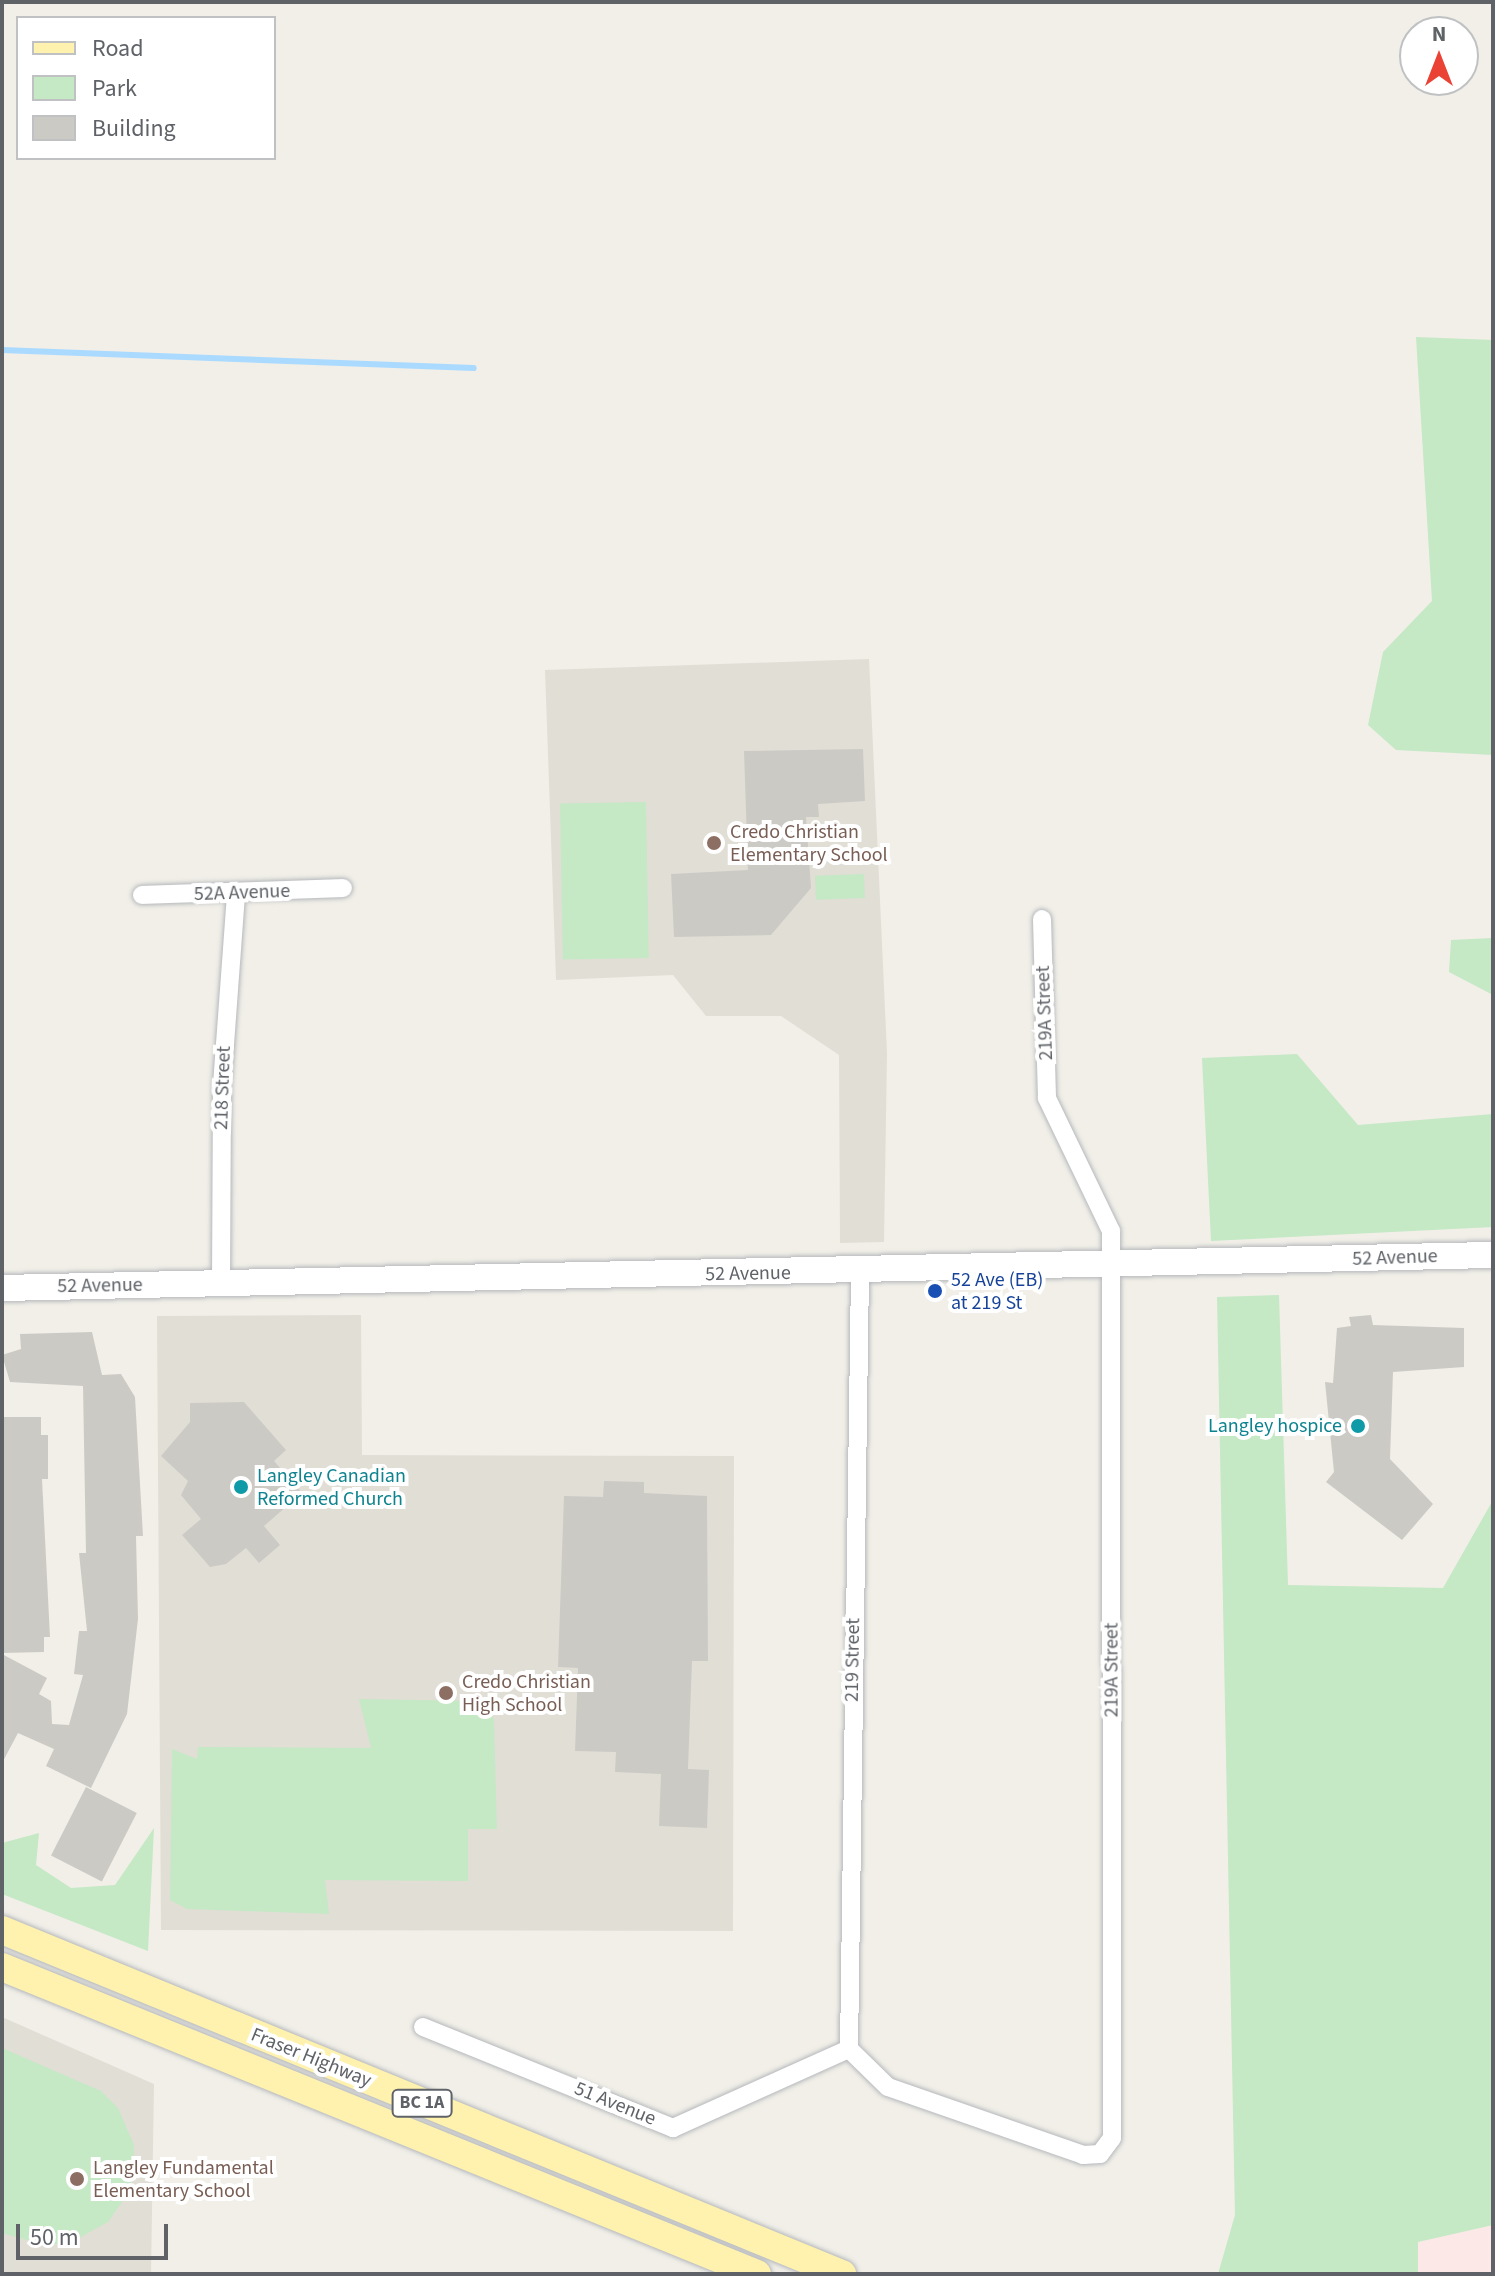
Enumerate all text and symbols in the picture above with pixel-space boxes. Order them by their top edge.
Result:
legend [16,16,276,160]
north arrow [1399,16,1479,96]
text: N [1432,18,1446,50]
text: Road [92,31,144,66]
text: Park [92,71,137,106]
text: Building [92,111,176,146]
place label: Credo Christian Elementary School [730,820,888,867]
marker: Credo Christian Elementary School [705,834,723,852]
street label: 52A Avenue [193,879,291,907]
street label: 219A Street [1031,965,1059,1061]
street label: 218 Street [210,1046,236,1130]
street label: 52 Avenue [1352,1245,1438,1271]
street label: 52 Avenue [705,1261,791,1287]
place label: 52 Ave (EB) at 219 St [951,1268,1043,1315]
street label: 52 Avenue [57,1273,143,1299]
marker: 52 Ave (EB) at 219 St [926,1282,944,1300]
place label: Langley hospice [1208,1414,1342,1438]
marker: Langley hospice [1349,1417,1367,1435]
place label: Langley Canadian Reformed Church [257,1464,406,1511]
marker: Langley Canadian Reformed Church [232,1478,250,1496]
street label: 219 Street [840,1618,866,1702]
street label: 219A Street [1100,1623,1124,1717]
place label: Credo Christian High School [462,1670,591,1717]
marker: Credo Christian High School [437,1684,455,1702]
street label: Fraser Highway [247,2023,375,2093]
street label: 51 Avenue [571,2077,659,2131]
road number: BC 1A [390,2089,454,2117]
place label: Langley Fundamental Elementary School [93,2156,274,2203]
marker: Langley Fundamental Elementary School [68,2170,86,2188]
scale bar [20,2208,172,2258]
text: 50 m [30,2220,79,2255]

